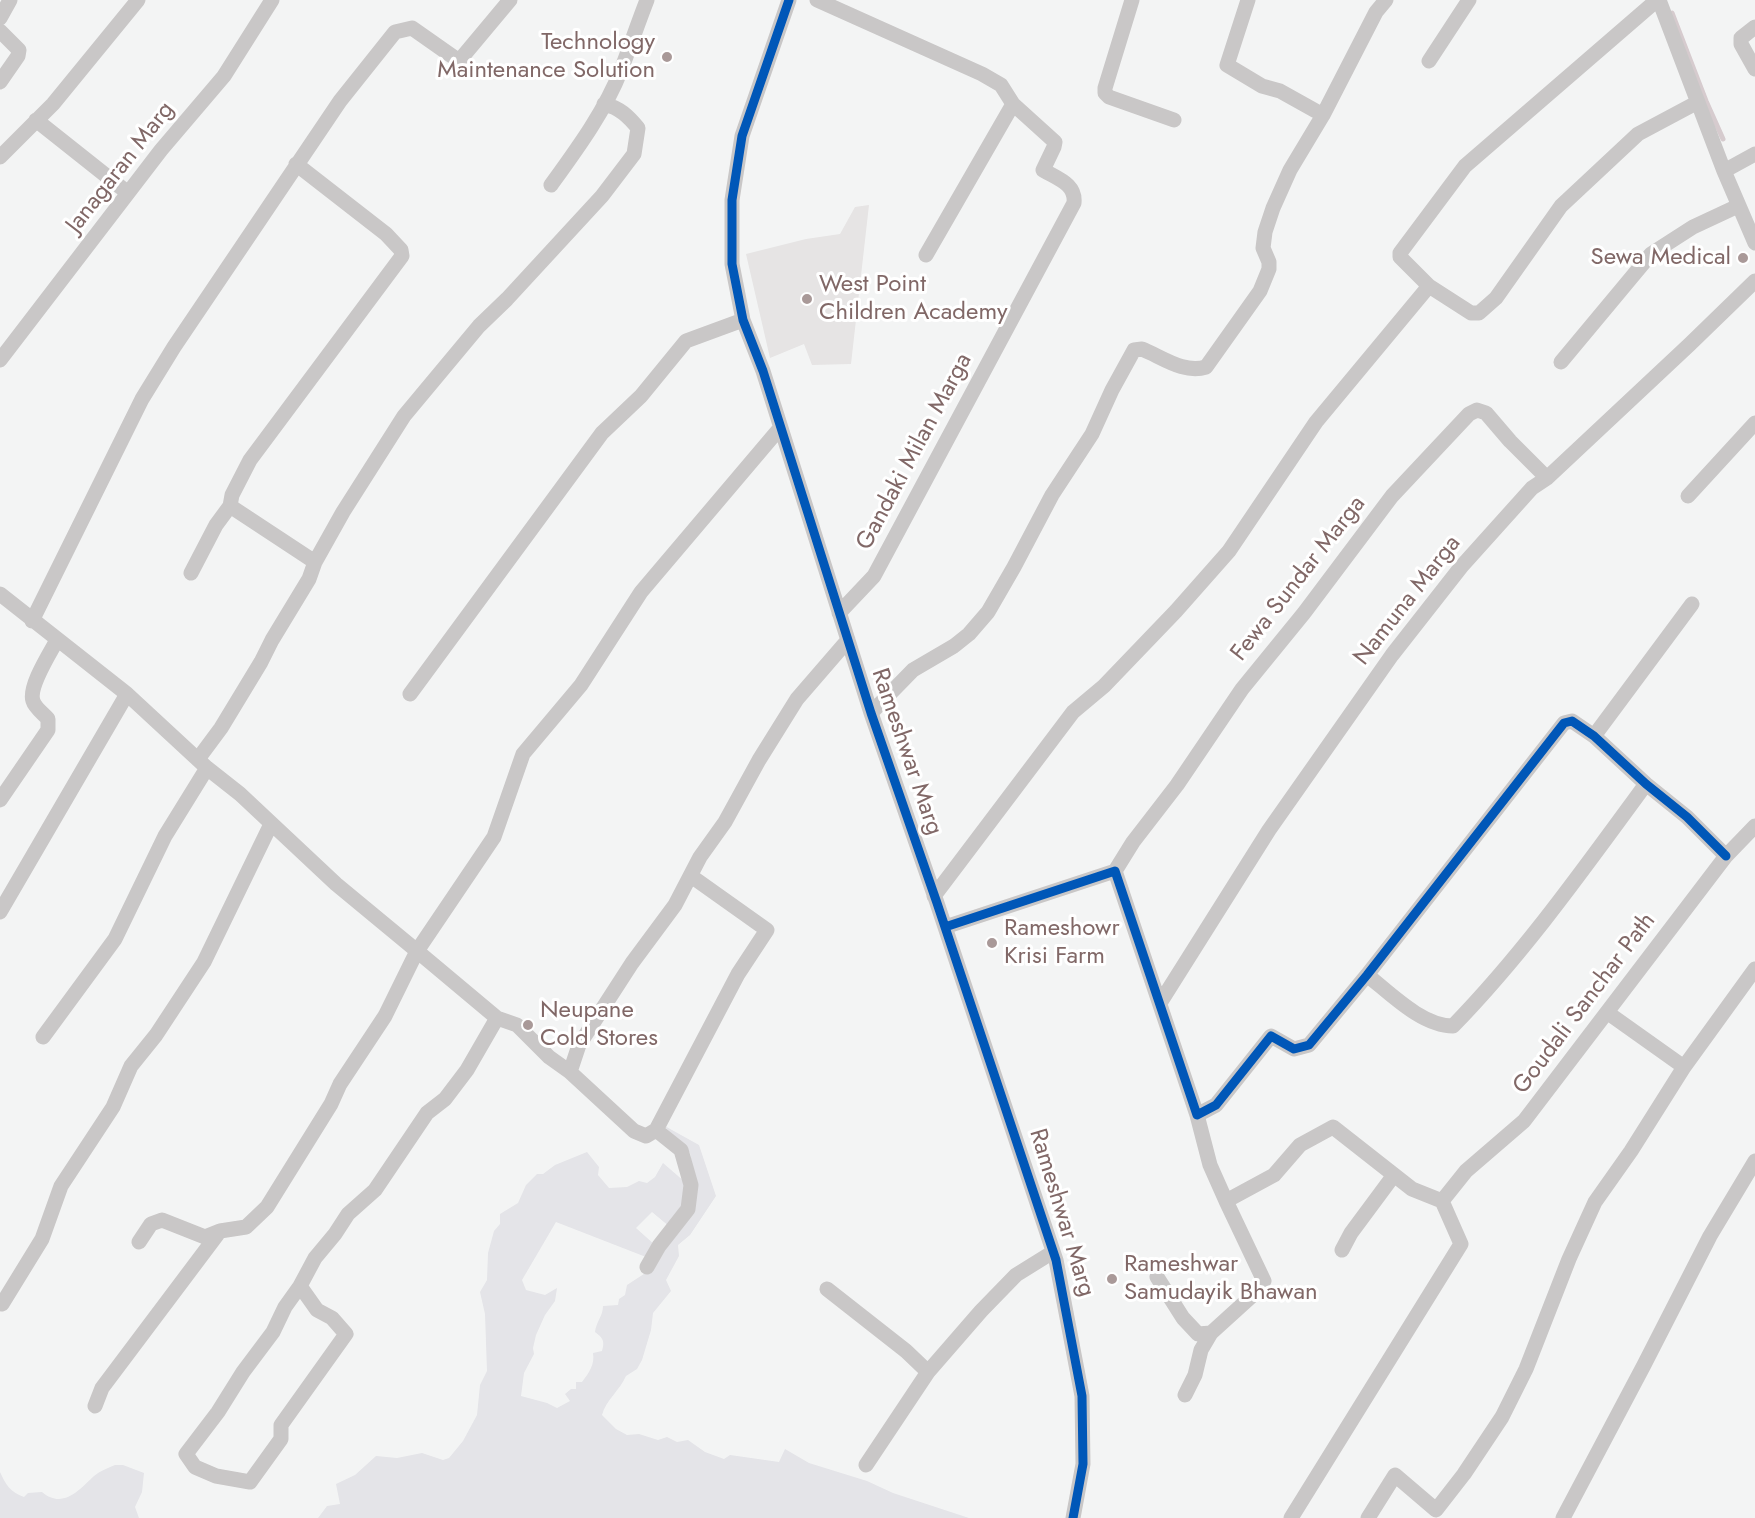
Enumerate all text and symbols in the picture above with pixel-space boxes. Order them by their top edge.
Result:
place label: Technology Maintenance Solution [437,29,655,85]
marker: Technology Maintenance Solution [660,50,674,64]
street label: Janagaran Marg [61,97,181,239]
place label: Sewa Medical [1591,244,1731,272]
marker: Sewa Medical [1736,251,1750,265]
place label: West Point Children Academy [819,271,1008,327]
marker: West Point Children Academy [800,292,814,306]
street label: Gandaki Milan Marga [851,349,979,555]
street label: Fewa Sundar Marga [1226,491,1372,667]
street label: Namuna Marga [1348,530,1468,672]
street label: Rameshwar Marg [864,665,948,839]
street label: Goudali Sanchar Path [1508,908,1662,1100]
place label: Rameshowr Krisi Farm [1004,915,1120,971]
marker: Rameshowr Krisi Farm [985,936,999,950]
place label: Neupane Cold Stores [540,997,658,1053]
marker: Neupane Cold Stores [521,1018,535,1032]
street label: Rameshwar Marg [1022,1126,1100,1300]
place label: Rameshwar Samudayik Bhawan [1124,1251,1318,1307]
marker: Rameshwar Samudayik Bhawan [1105,1272,1119,1286]

